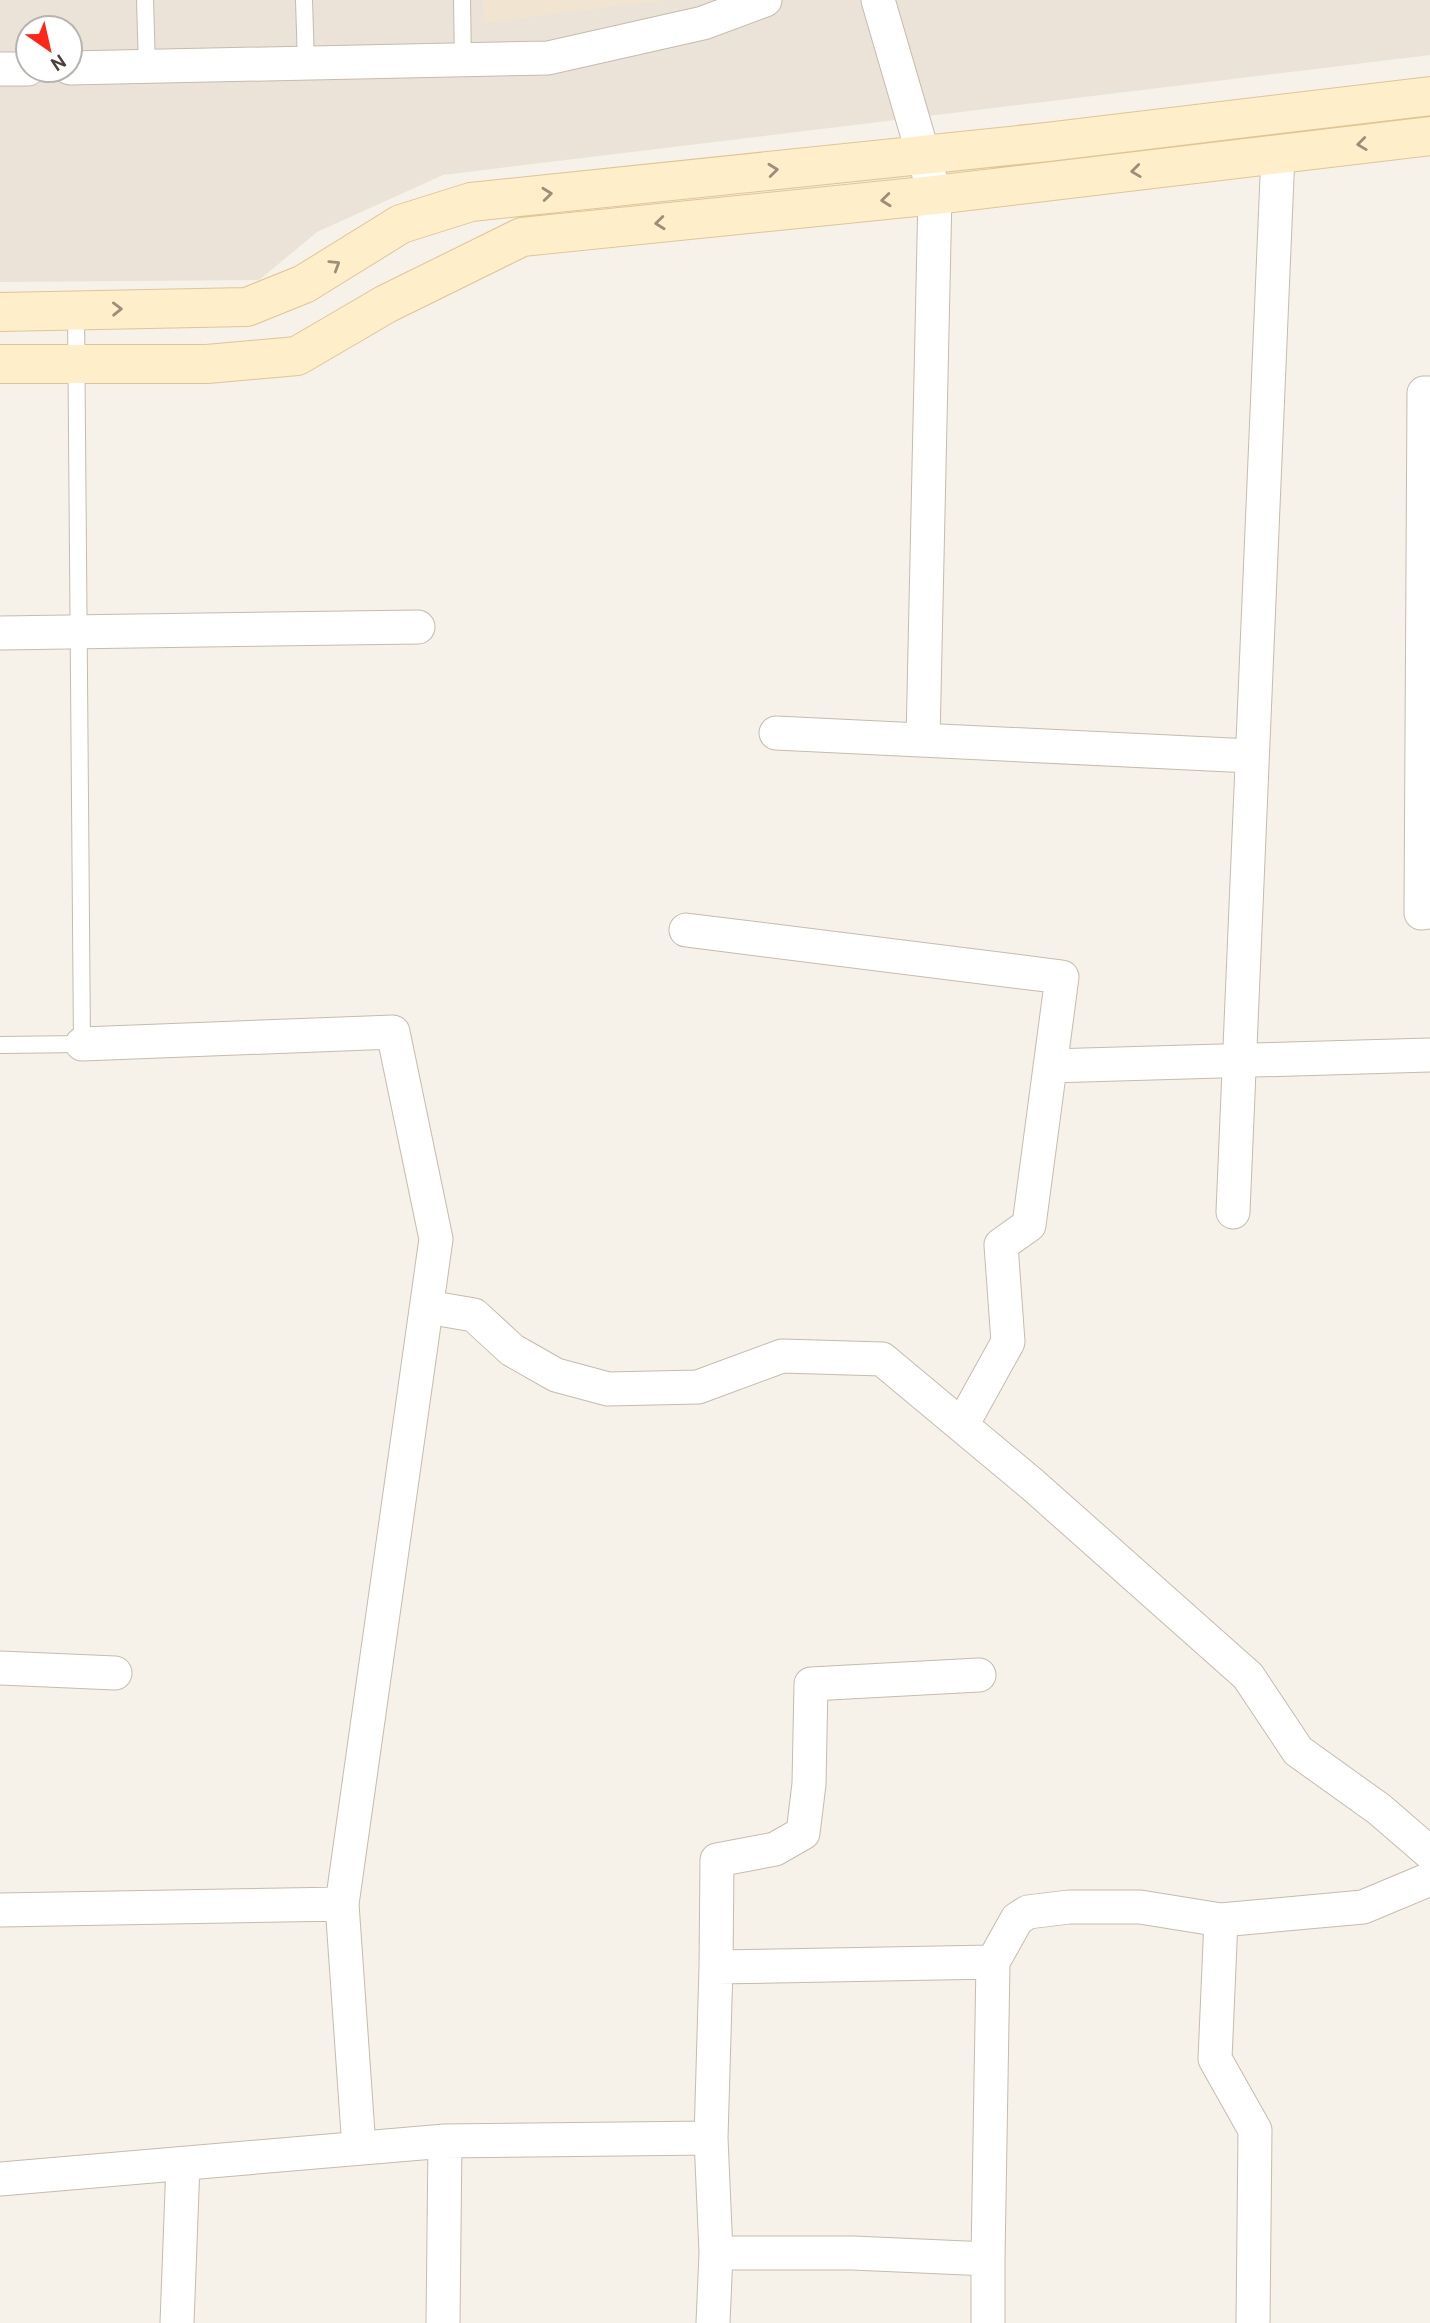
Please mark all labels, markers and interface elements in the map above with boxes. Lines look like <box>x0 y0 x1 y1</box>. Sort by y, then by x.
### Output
north arrow <box>14 14 84 84</box>
text: N <box>46 49 70 76</box>
one-way arrow <box>1356 136 1367 151</box>
one-way arrow <box>768 163 779 178</box>
one-way arrow <box>1130 163 1142 178</box>
one-way arrow <box>541 187 553 202</box>
one-way arrow <box>880 192 892 207</box>
one-way arrow <box>654 215 665 230</box>
one-way arrow <box>327 260 340 273</box>
one-way arrow <box>112 302 123 317</box>

